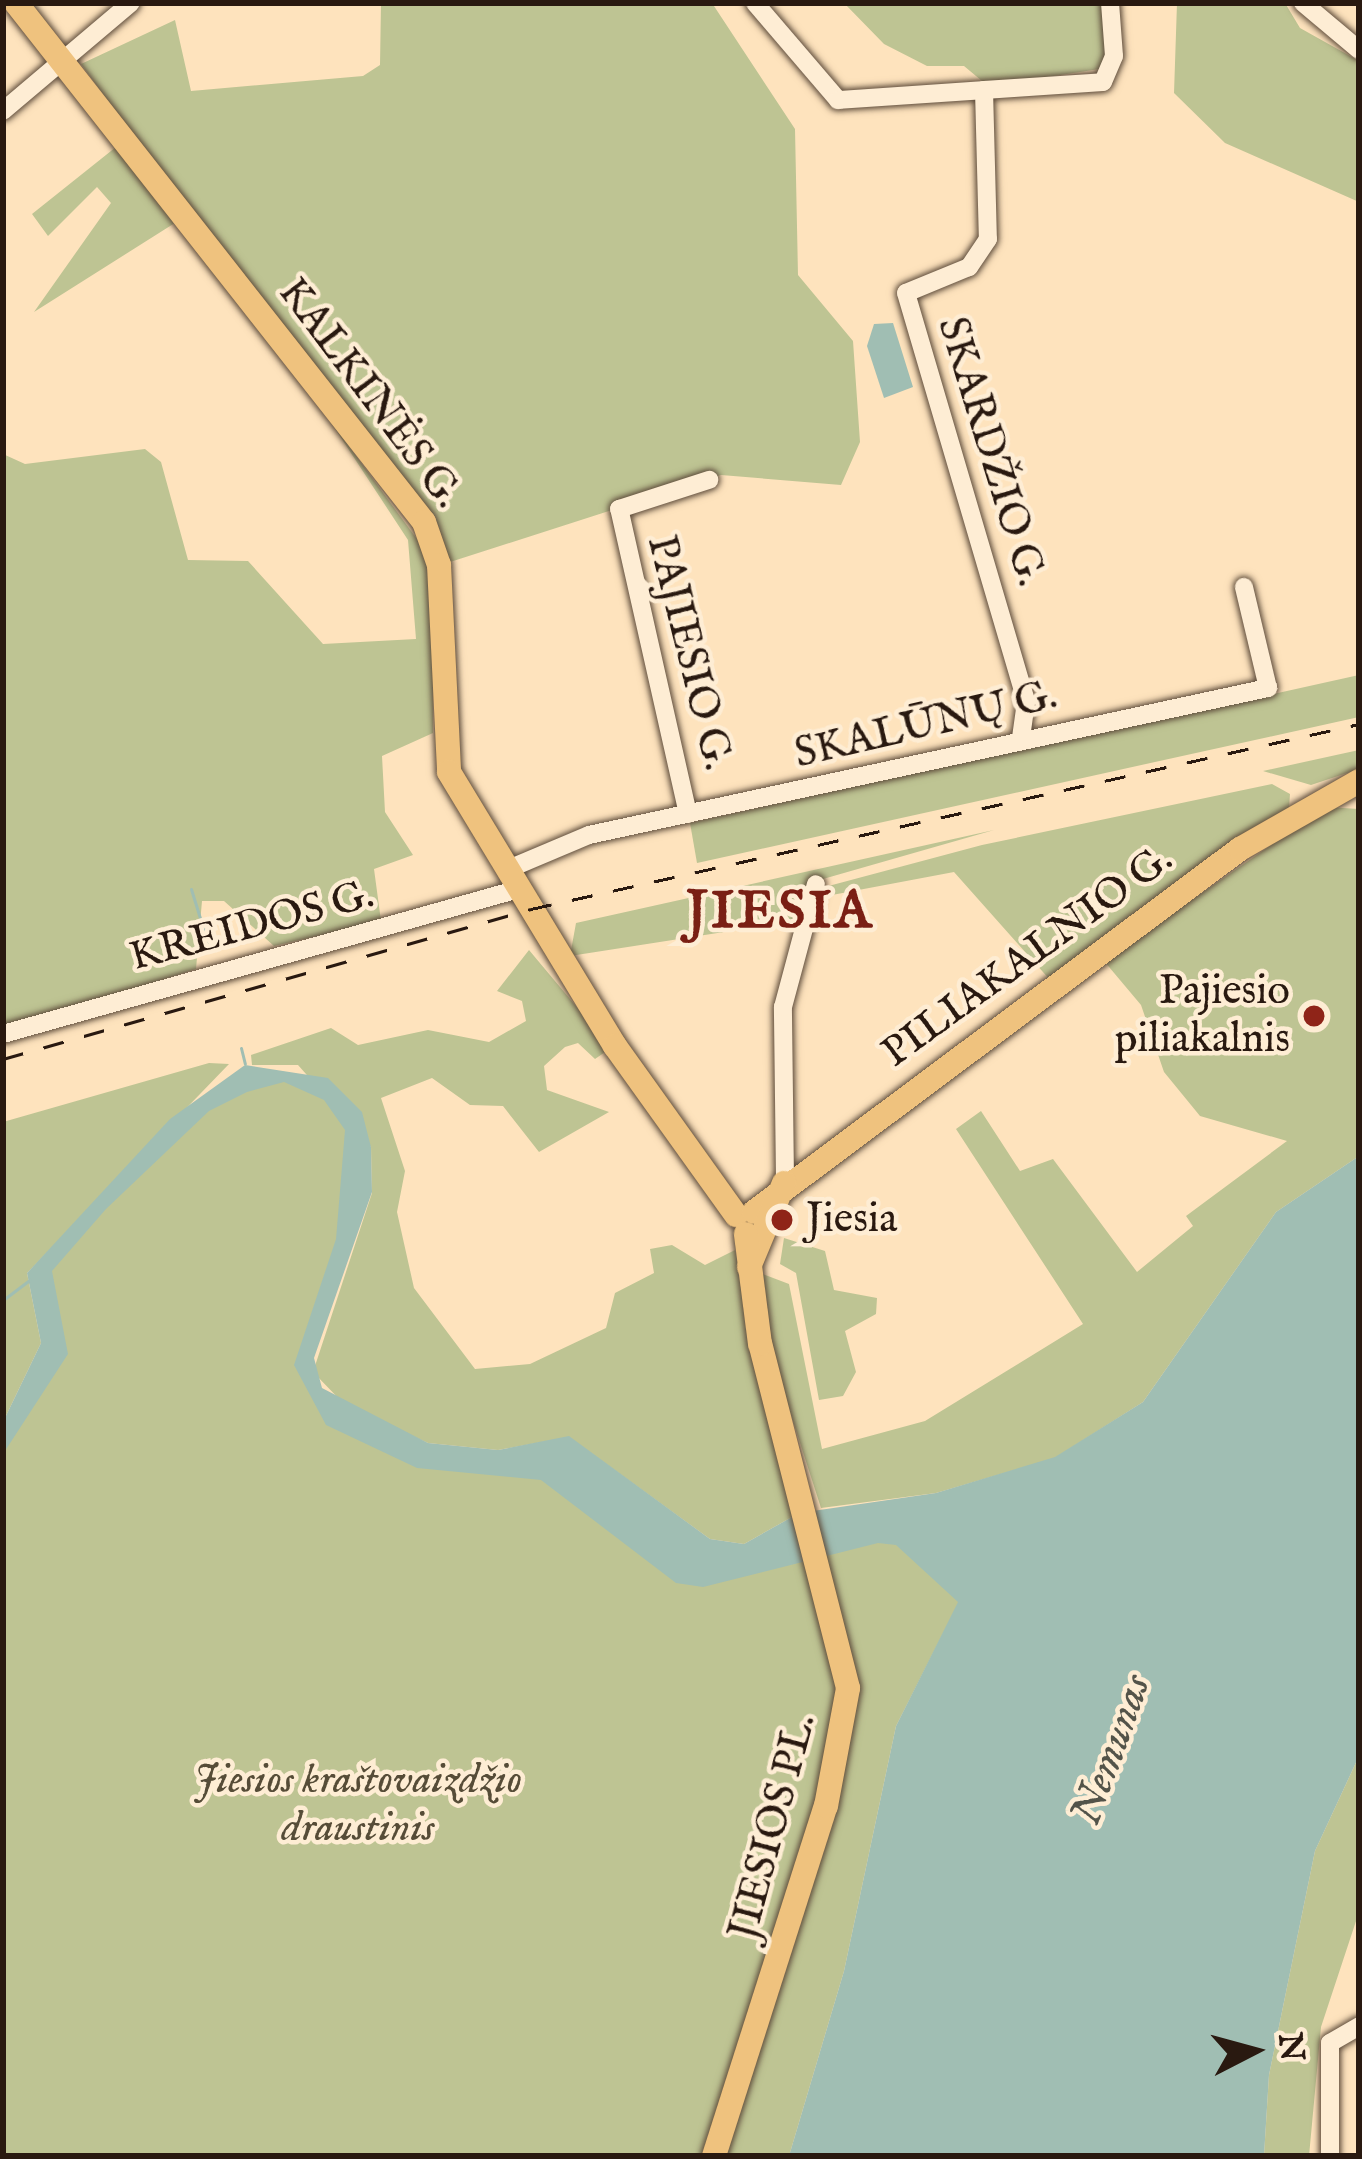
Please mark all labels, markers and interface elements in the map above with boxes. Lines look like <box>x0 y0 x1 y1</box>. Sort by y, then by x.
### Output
street label: KALKINĖS G. <box>266 269 472 519</box>
street label: SKARDŽIO G. <box>925 311 1055 593</box>
street label: PAJIESIO G. <box>635 531 741 775</box>
street label: SKALŪNŲ G. <box>790 671 1062 781</box>
street label: PILIAKALNIO G. <box>873 835 1183 1079</box>
street label: KREIDOS G. <box>125 870 379 984</box>
district label: JIESIA <box>686 881 874 945</box>
place label: Pajiesio piliakalnis <box>1115 967 1290 1066</box>
marker: Pajiesio piliakalnis <box>1301 1003 1327 1029</box>
place label: Jiesia <box>806 1195 897 1245</box>
marker: Jiesia <box>769 1207 795 1233</box>
water label: Nemunas <box>1060 1667 1164 1833</box>
street label: JIESIOS PL. <box>720 1708 828 1946</box>
park label: Jiesios kraštovaizdžio draustinis <box>194 1756 522 1854</box>
north arrow <box>1194 1991 1314 2111</box>
text: N <box>1267 2031 1312 2064</box>

